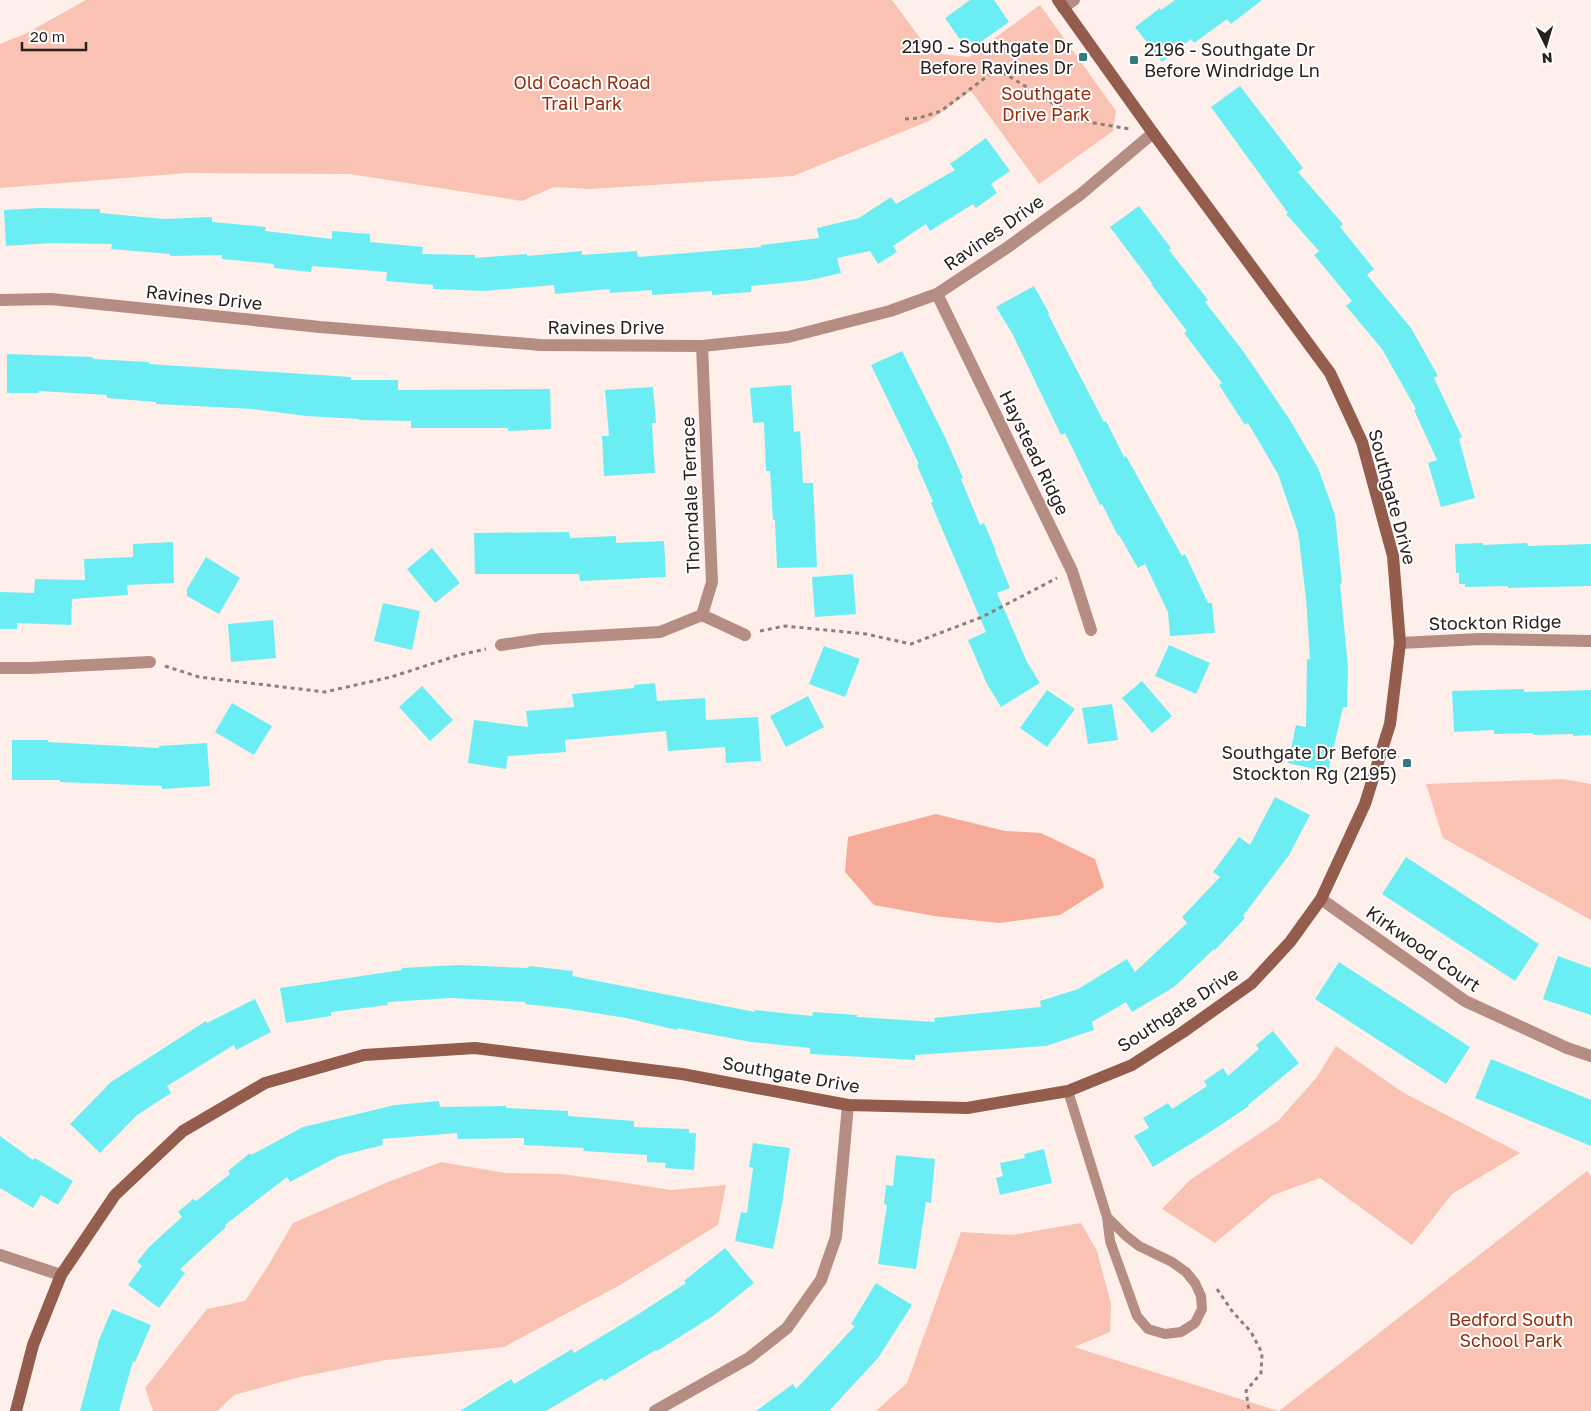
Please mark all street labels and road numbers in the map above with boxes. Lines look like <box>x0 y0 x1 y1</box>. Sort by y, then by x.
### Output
street label: Ravines Drive <box>939 190 1048 275</box>
street label: Ravines Drive <box>145 280 263 314</box>
street label: Ravines Drive <box>548 316 664 338</box>
street label: Haystead Ridge <box>995 387 1075 519</box>
street label: Thorndale Terrace <box>676 416 704 574</box>
street label: Southgate Drive <box>1364 427 1422 567</box>
street label: Stockton Ridge <box>1428 610 1562 634</box>
street label: Kirkwood Court <box>1362 901 1485 996</box>
street label: Southgate Drive <box>1113 962 1242 1056</box>
street label: Southgate Drive <box>721 1051 862 1097</box>

